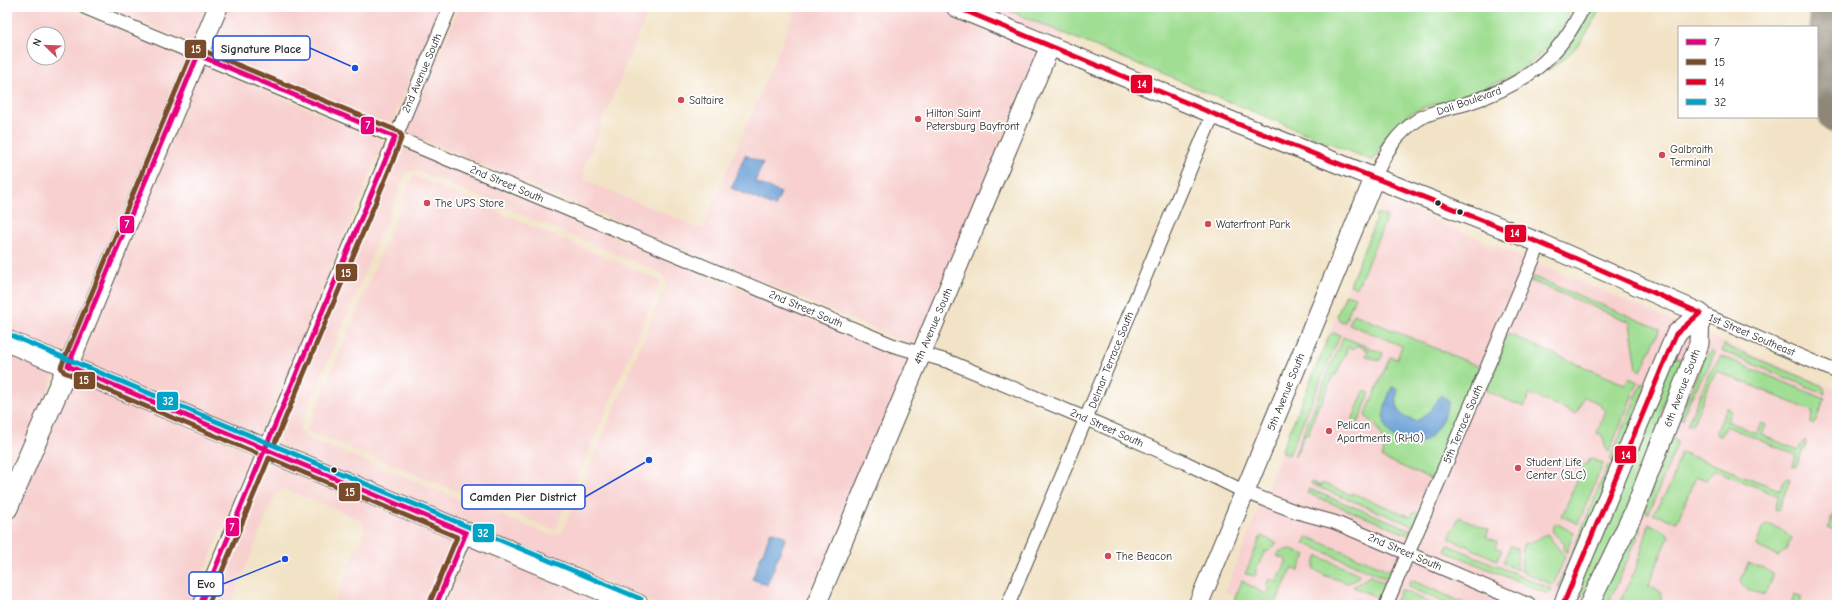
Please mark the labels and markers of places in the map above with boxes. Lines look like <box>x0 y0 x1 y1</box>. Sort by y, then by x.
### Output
callout: Signature Place <box>213 36 310 60</box>
place label: Saltaire <box>689 94 724 107</box>
marker: Saltaire <box>676 95 686 105</box>
place label: Hilton Saint Petersburg Bayfront <box>926 107 1020 133</box>
marker: Hilton Saint Petersburg Bayfront <box>913 114 923 124</box>
place label: Galbraith Terminal <box>1670 143 1713 169</box>
marker: Galbraith Terminal <box>1657 150 1667 160</box>
place label: The UPS Store <box>435 197 504 210</box>
marker: The UPS Store <box>422 198 432 208</box>
unlabelled marker <box>1433 198 1443 208</box>
unlabelled marker <box>1455 207 1465 217</box>
place label: Waterfront Park <box>1216 218 1291 231</box>
marker: Waterfront Park <box>1203 219 1213 229</box>
place label: Pelican Apartments (RHO) <box>1337 419 1424 445</box>
marker: Pelican Apartments (RHO) <box>1324 426 1334 436</box>
place label: Student Life Center (SLC) <box>1526 456 1587 482</box>
marker: Student Life Center (SLC) <box>1513 463 1523 473</box>
unlabelled marker <box>329 465 339 475</box>
callout: Camden Pier District <box>462 485 585 509</box>
place label: The Beacon <box>1116 550 1172 563</box>
marker: The Beacon <box>1103 551 1113 561</box>
callout: Evo <box>189 572 223 596</box>

